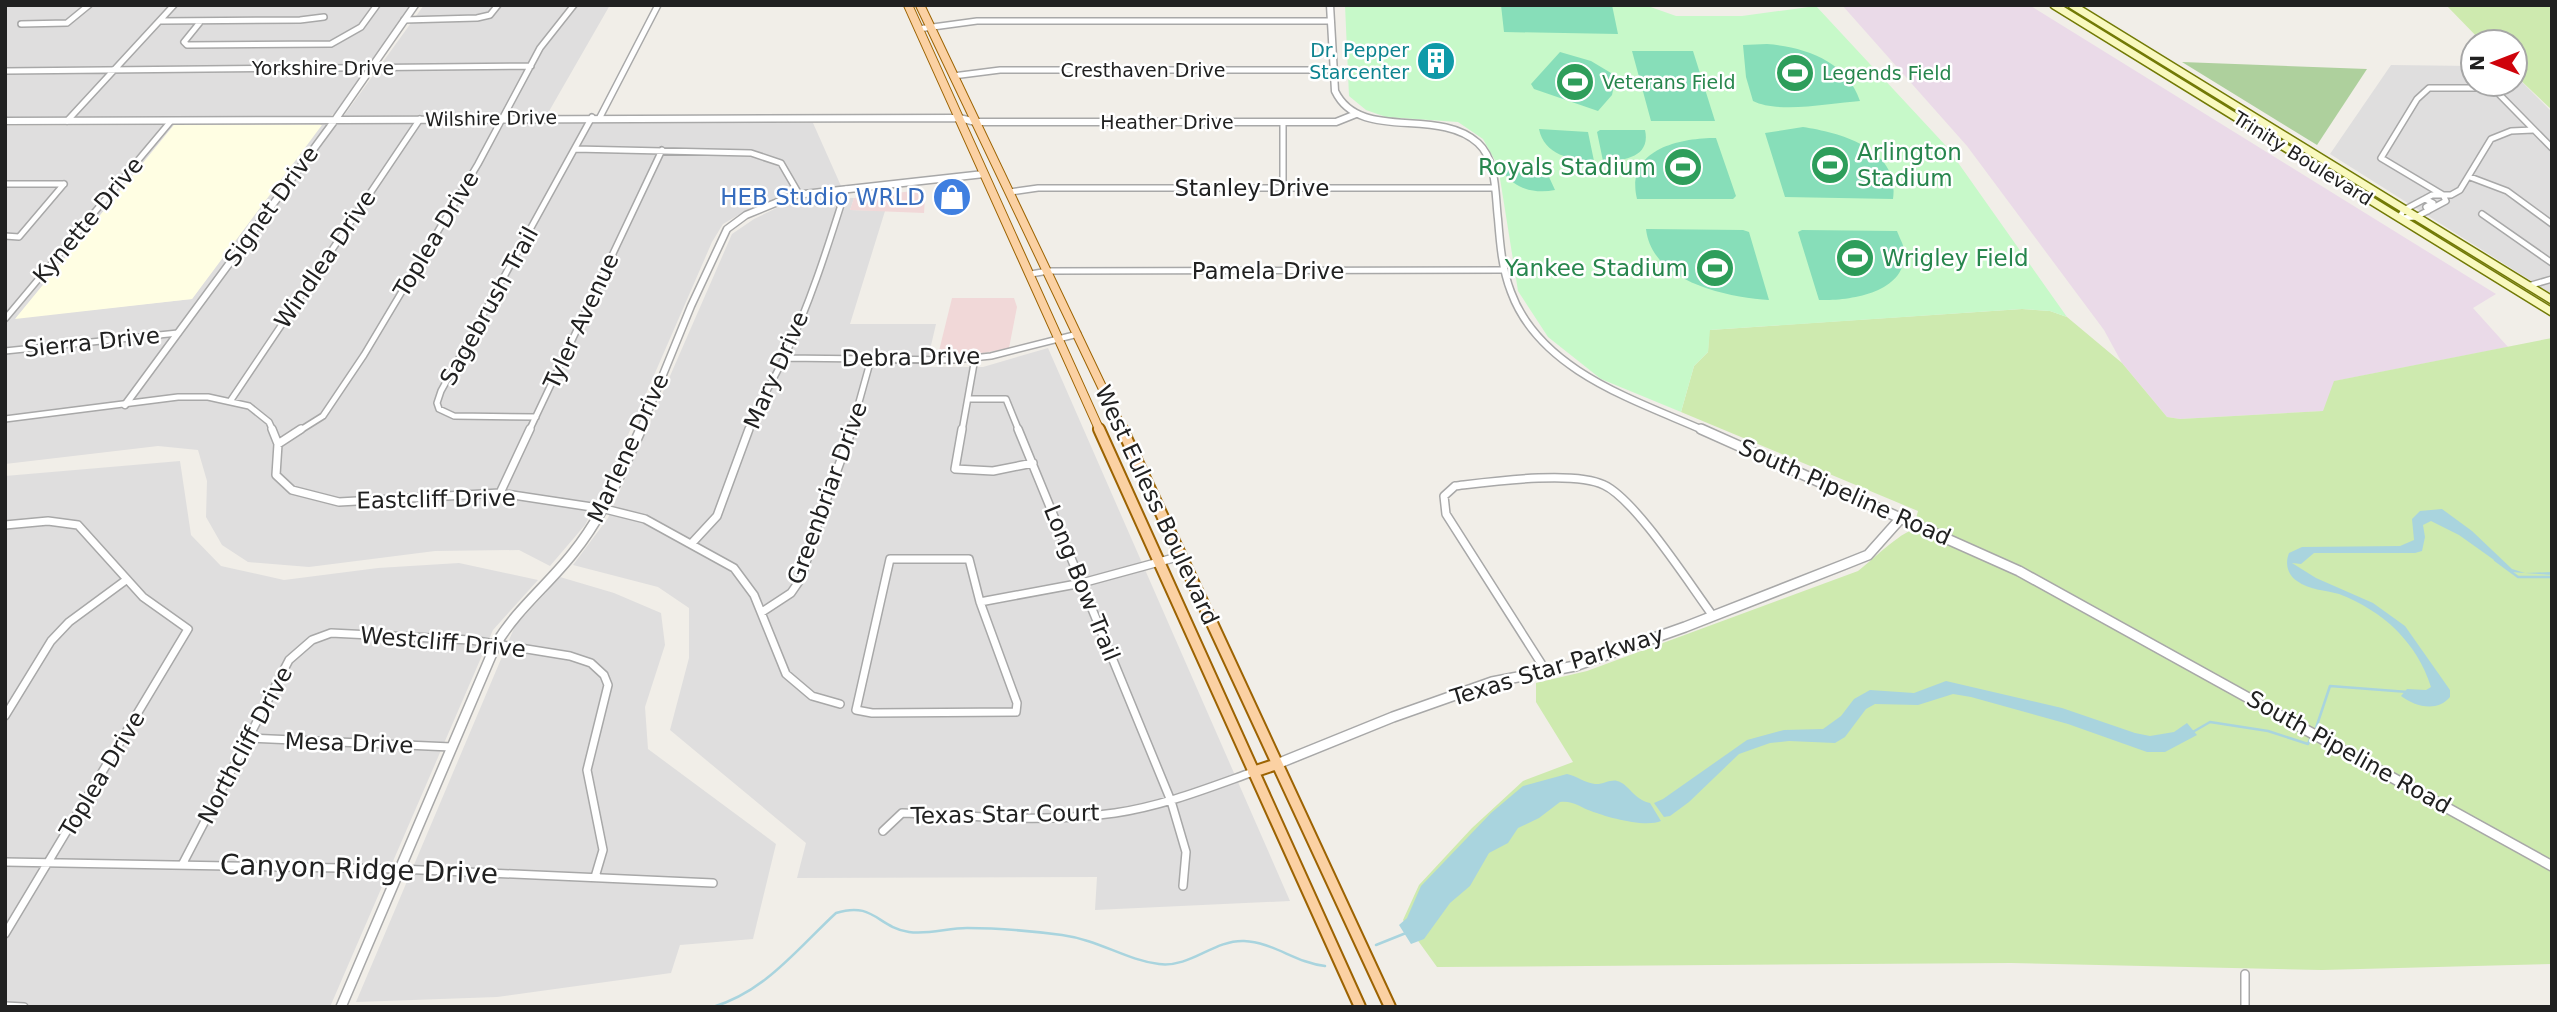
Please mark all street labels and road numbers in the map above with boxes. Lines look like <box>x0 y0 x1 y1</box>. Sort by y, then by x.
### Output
street label: Yorkshire Drive <box>251 57 394 79</box>
street label: Cresthaven Drive <box>1060 59 1226 81</box>
street label: Wilshire Drive <box>425 106 557 130</box>
street label: Trinity Boulevard <box>2228 106 2377 210</box>
street label: Heather Drive <box>1100 111 1234 133</box>
street label: Signet Drive <box>219 141 323 271</box>
street label: Kynette Drive <box>28 152 148 288</box>
street label: Toplea Drive <box>388 166 484 302</box>
street label: Stanley Drive <box>1174 175 1330 201</box>
street label: Windlea Drive <box>269 185 381 333</box>
street label: Sagebrush Trail <box>435 222 543 390</box>
street label: Tyler Avenue <box>538 249 624 394</box>
street label: Pamela Drive <box>1192 258 1344 284</box>
street label: Mary Drive <box>739 307 813 433</box>
street label: Sierra Drive <box>23 322 161 362</box>
street label: Debra Drive <box>841 343 981 371</box>
street label: Marlene Drive <box>582 369 674 527</box>
street label: West Euless Boulevard <box>1090 381 1224 629</box>
street label: Greenbriar Drive <box>782 398 872 588</box>
street label: South Pipeline Road <box>1735 434 1955 550</box>
street label: Eastcliff Drive <box>356 485 516 513</box>
street label: Long Bow Trail <box>1039 501 1125 665</box>
street label: Texas Star Parkway <box>1446 621 1667 711</box>
street label: Westcliff Drive <box>359 622 527 662</box>
street label: Northcliff Drive <box>193 662 297 828</box>
street label: South Pipeline Road <box>2242 685 2456 819</box>
street label: Toplea Drive <box>54 706 150 842</box>
street label: Mesa Drive <box>284 728 414 758</box>
street label: Texas Star Court <box>910 799 1099 829</box>
street label: Canyon Ridge Drive <box>219 848 499 890</box>

